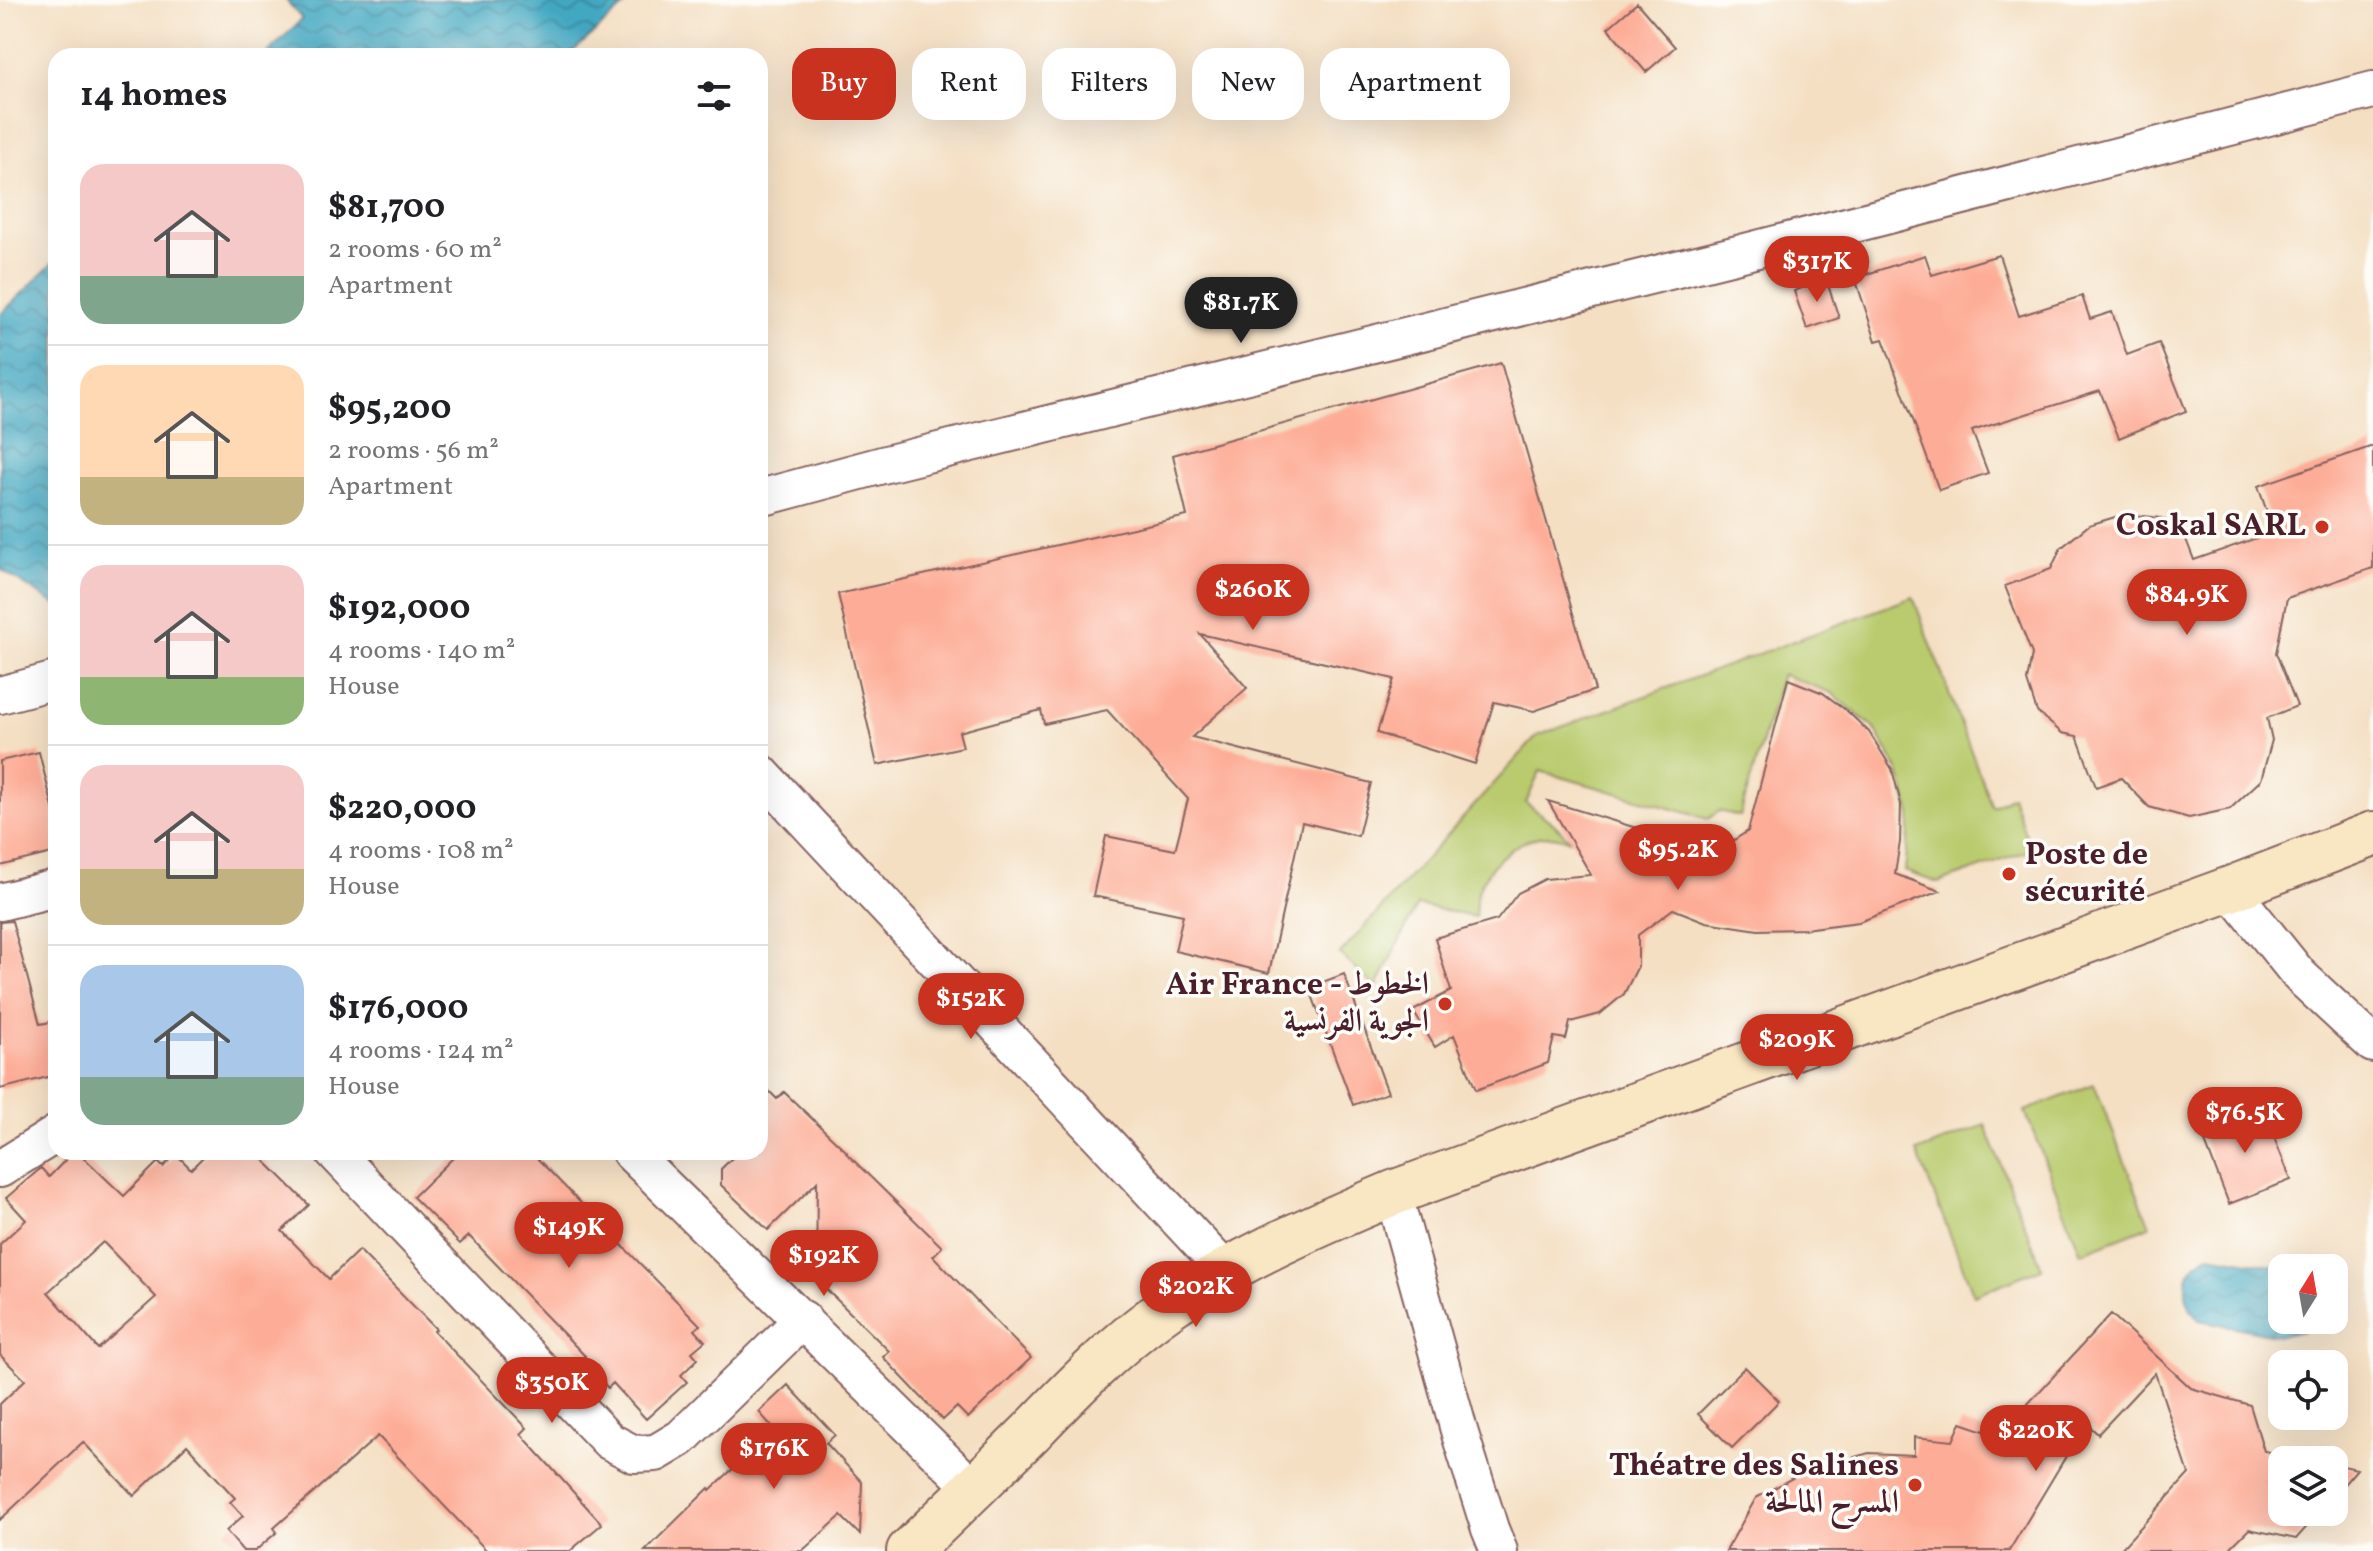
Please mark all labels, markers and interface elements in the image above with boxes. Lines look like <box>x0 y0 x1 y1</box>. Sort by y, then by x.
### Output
chip: Buy <box>792 48 896 120</box>
chip: Rent <box>912 48 1026 120</box>
chip: Filters <box>1042 48 1176 120</box>
chip: New <box>1192 48 1304 120</box>
chip: Apartment <box>1320 48 1510 120</box>
text: 14 homes <box>80 73 227 120</box>
icon: filters <box>692 74 736 118</box>
text: $81,700 <box>328 185 445 232</box>
icon: home <box>144 196 240 292</box>
text: 2 rooms · 60 m² <box>328 232 502 268</box>
pin: $317K <box>1761 236 1873 304</box>
text: $317K <box>1782 244 1852 280</box>
text: Apartment <box>328 268 453 304</box>
pin: $81.7K <box>1176 277 1306 345</box>
text: $81.7K <box>1203 285 1279 321</box>
text: $95,200 <box>328 386 452 433</box>
icon: home <box>144 397 240 493</box>
text: 2 rooms · 56 m² <box>328 433 499 469</box>
text: Apartment <box>328 469 453 505</box>
place label: Coskal SARL <box>2116 505 2306 549</box>
marker: Coskal SARL <box>2313 518 2331 536</box>
pin: $260K <box>1197 564 1309 632</box>
pin: $84.9K <box>2122 569 2252 637</box>
text: $260K <box>1214 572 1292 608</box>
text: $84.9K <box>2145 577 2229 613</box>
text: $192,000 <box>328 586 470 633</box>
icon: home <box>144 597 240 693</box>
text: 4 rooms · 140 m² <box>328 633 515 669</box>
text: House <box>328 669 400 705</box>
text: $220,000 <box>328 786 476 833</box>
icon: home <box>144 797 240 893</box>
pin: $95.2K <box>1613 824 1743 892</box>
text: $95.2K <box>1638 832 1718 868</box>
text: 4 rooms · 108 m² <box>328 833 514 869</box>
place label: Poste de sécurité <box>2025 834 2148 915</box>
marker: Poste de sécurité <box>2000 865 2018 883</box>
text: House <box>328 869 400 905</box>
place label: Air France - الخطوط الجوية الفرنسية <box>1165 964 1429 1045</box>
pin: $152K <box>915 973 1027 1041</box>
text: $152K <box>936 981 1006 1017</box>
text: $176,000 <box>328 986 469 1033</box>
marker: Air France - الخطوط الجوية الفرنسية <box>1436 995 1454 1013</box>
icon: home <box>144 997 240 1093</box>
pin: $209K <box>1741 1014 1853 1082</box>
text: $209K <box>1758 1022 1836 1058</box>
text: 4 rooms · 124 m² <box>328 1033 514 1069</box>
text: House <box>328 1069 400 1105</box>
pin: $76.5K <box>2180 1087 2310 1155</box>
text: $76.5K <box>2205 1095 2285 1131</box>
pin: $149K <box>513 1202 625 1270</box>
text: $149K <box>532 1210 606 1246</box>
pin: $192K <box>768 1230 880 1298</box>
text: $192K <box>788 1238 860 1274</box>
north arrow <box>2268 1254 2348 1334</box>
map controls <box>2268 1254 2348 1526</box>
pin: $202K <box>1140 1261 1252 1329</box>
text: $202K <box>1158 1269 1234 1305</box>
button: locate <box>2268 1350 2348 1430</box>
pin: $350K <box>496 1357 608 1425</box>
text: $350K <box>515 1365 589 1401</box>
pin: $220K <box>1980 1405 2092 1473</box>
text: $220K <box>1998 1413 2074 1449</box>
pin: $176K <box>718 1423 830 1491</box>
text: $176K <box>739 1431 809 1467</box>
place label: Théatre des Salines المسرح المالحة <box>1609 1445 1899 1530</box>
button: layers <box>2268 1446 2348 1526</box>
marker: Théatre des Salines المسرح المالحة <box>1906 1476 1924 1494</box>

